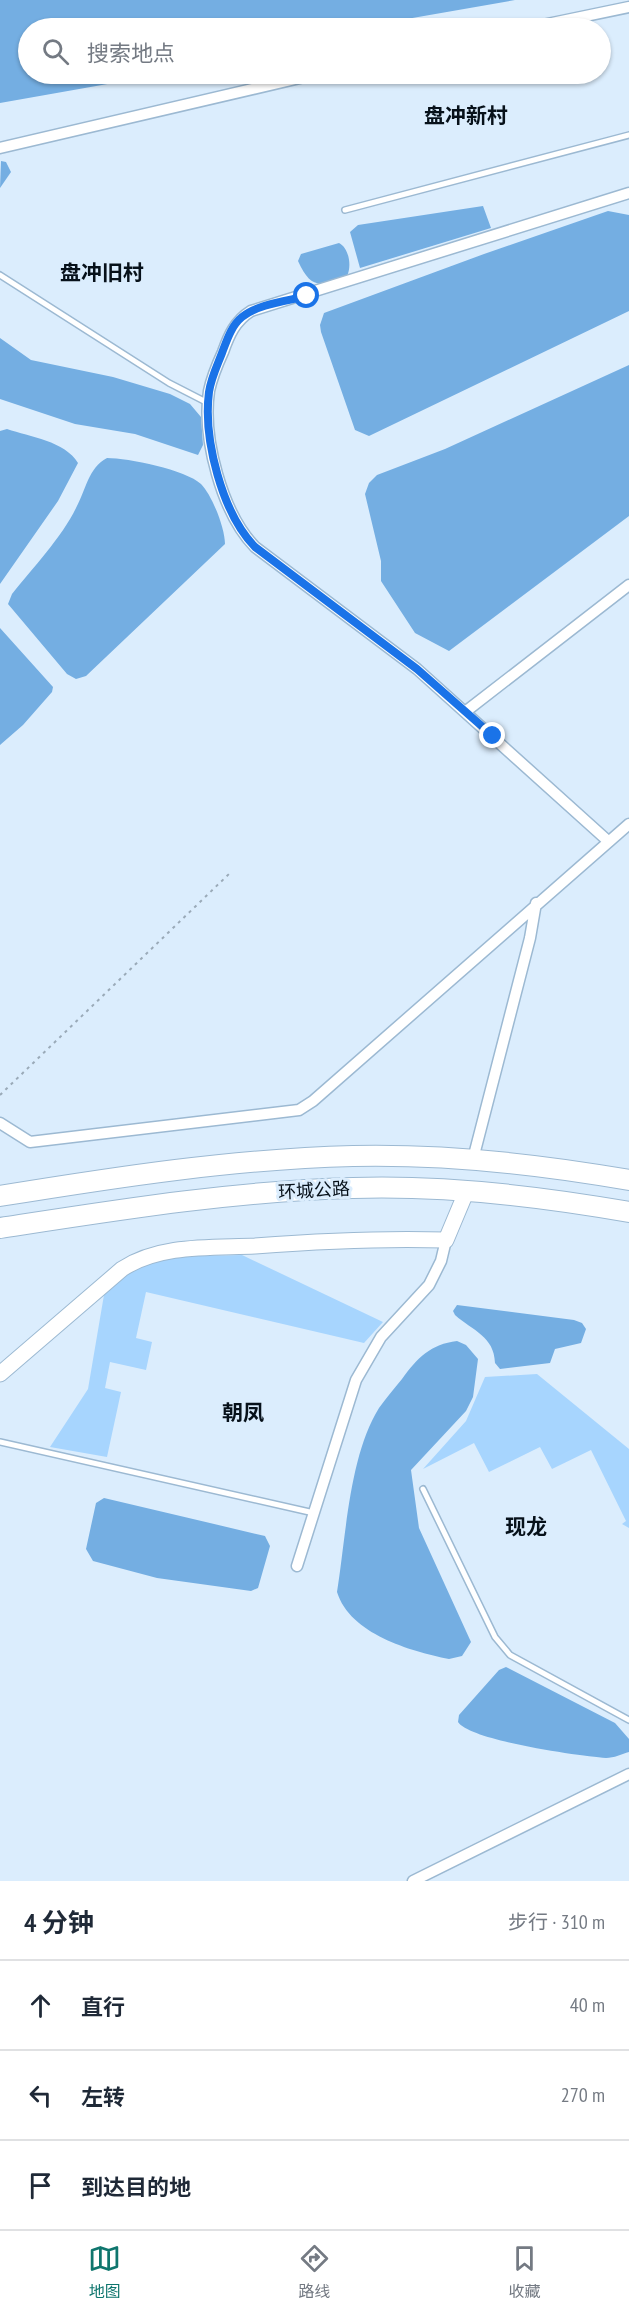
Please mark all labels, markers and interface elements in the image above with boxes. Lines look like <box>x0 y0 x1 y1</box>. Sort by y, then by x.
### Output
search box <box>18 18 611 84</box>
icon: search <box>39 35 72 68</box>
text: 搜索地点 <box>87 39 175 67</box>
district label: 盘冲新村 <box>424 102 508 129</box>
district label: 盘冲旧村 <box>60 259 144 286</box>
route start <box>293 282 319 308</box>
route end <box>479 722 505 748</box>
street label: 环城公路 <box>277 1177 351 1203</box>
district label: 朝凤 <box>222 1399 264 1426</box>
district label: 现龙 <box>505 1513 547 1540</box>
text: 4 分钟 <box>24 1906 94 1939</box>
text: 步行 · 310 m <box>508 1909 605 1935</box>
icon: ahead <box>24 1989 57 2022</box>
text: 40 m <box>570 1992 605 2018</box>
text: 直行 <box>81 1993 125 2021</box>
icon: left <box>24 2079 57 2112</box>
text: 270 m <box>561 2082 605 2108</box>
text: 左转 <box>81 2083 125 2111</box>
icon: arrive <box>24 2169 57 2202</box>
text: 到达目的地 <box>81 2173 191 2201</box>
tab: 地图 <box>88 2242 121 2302</box>
tab: 路线 <box>298 2242 331 2302</box>
tab: 收藏 <box>508 2242 541 2302</box>

